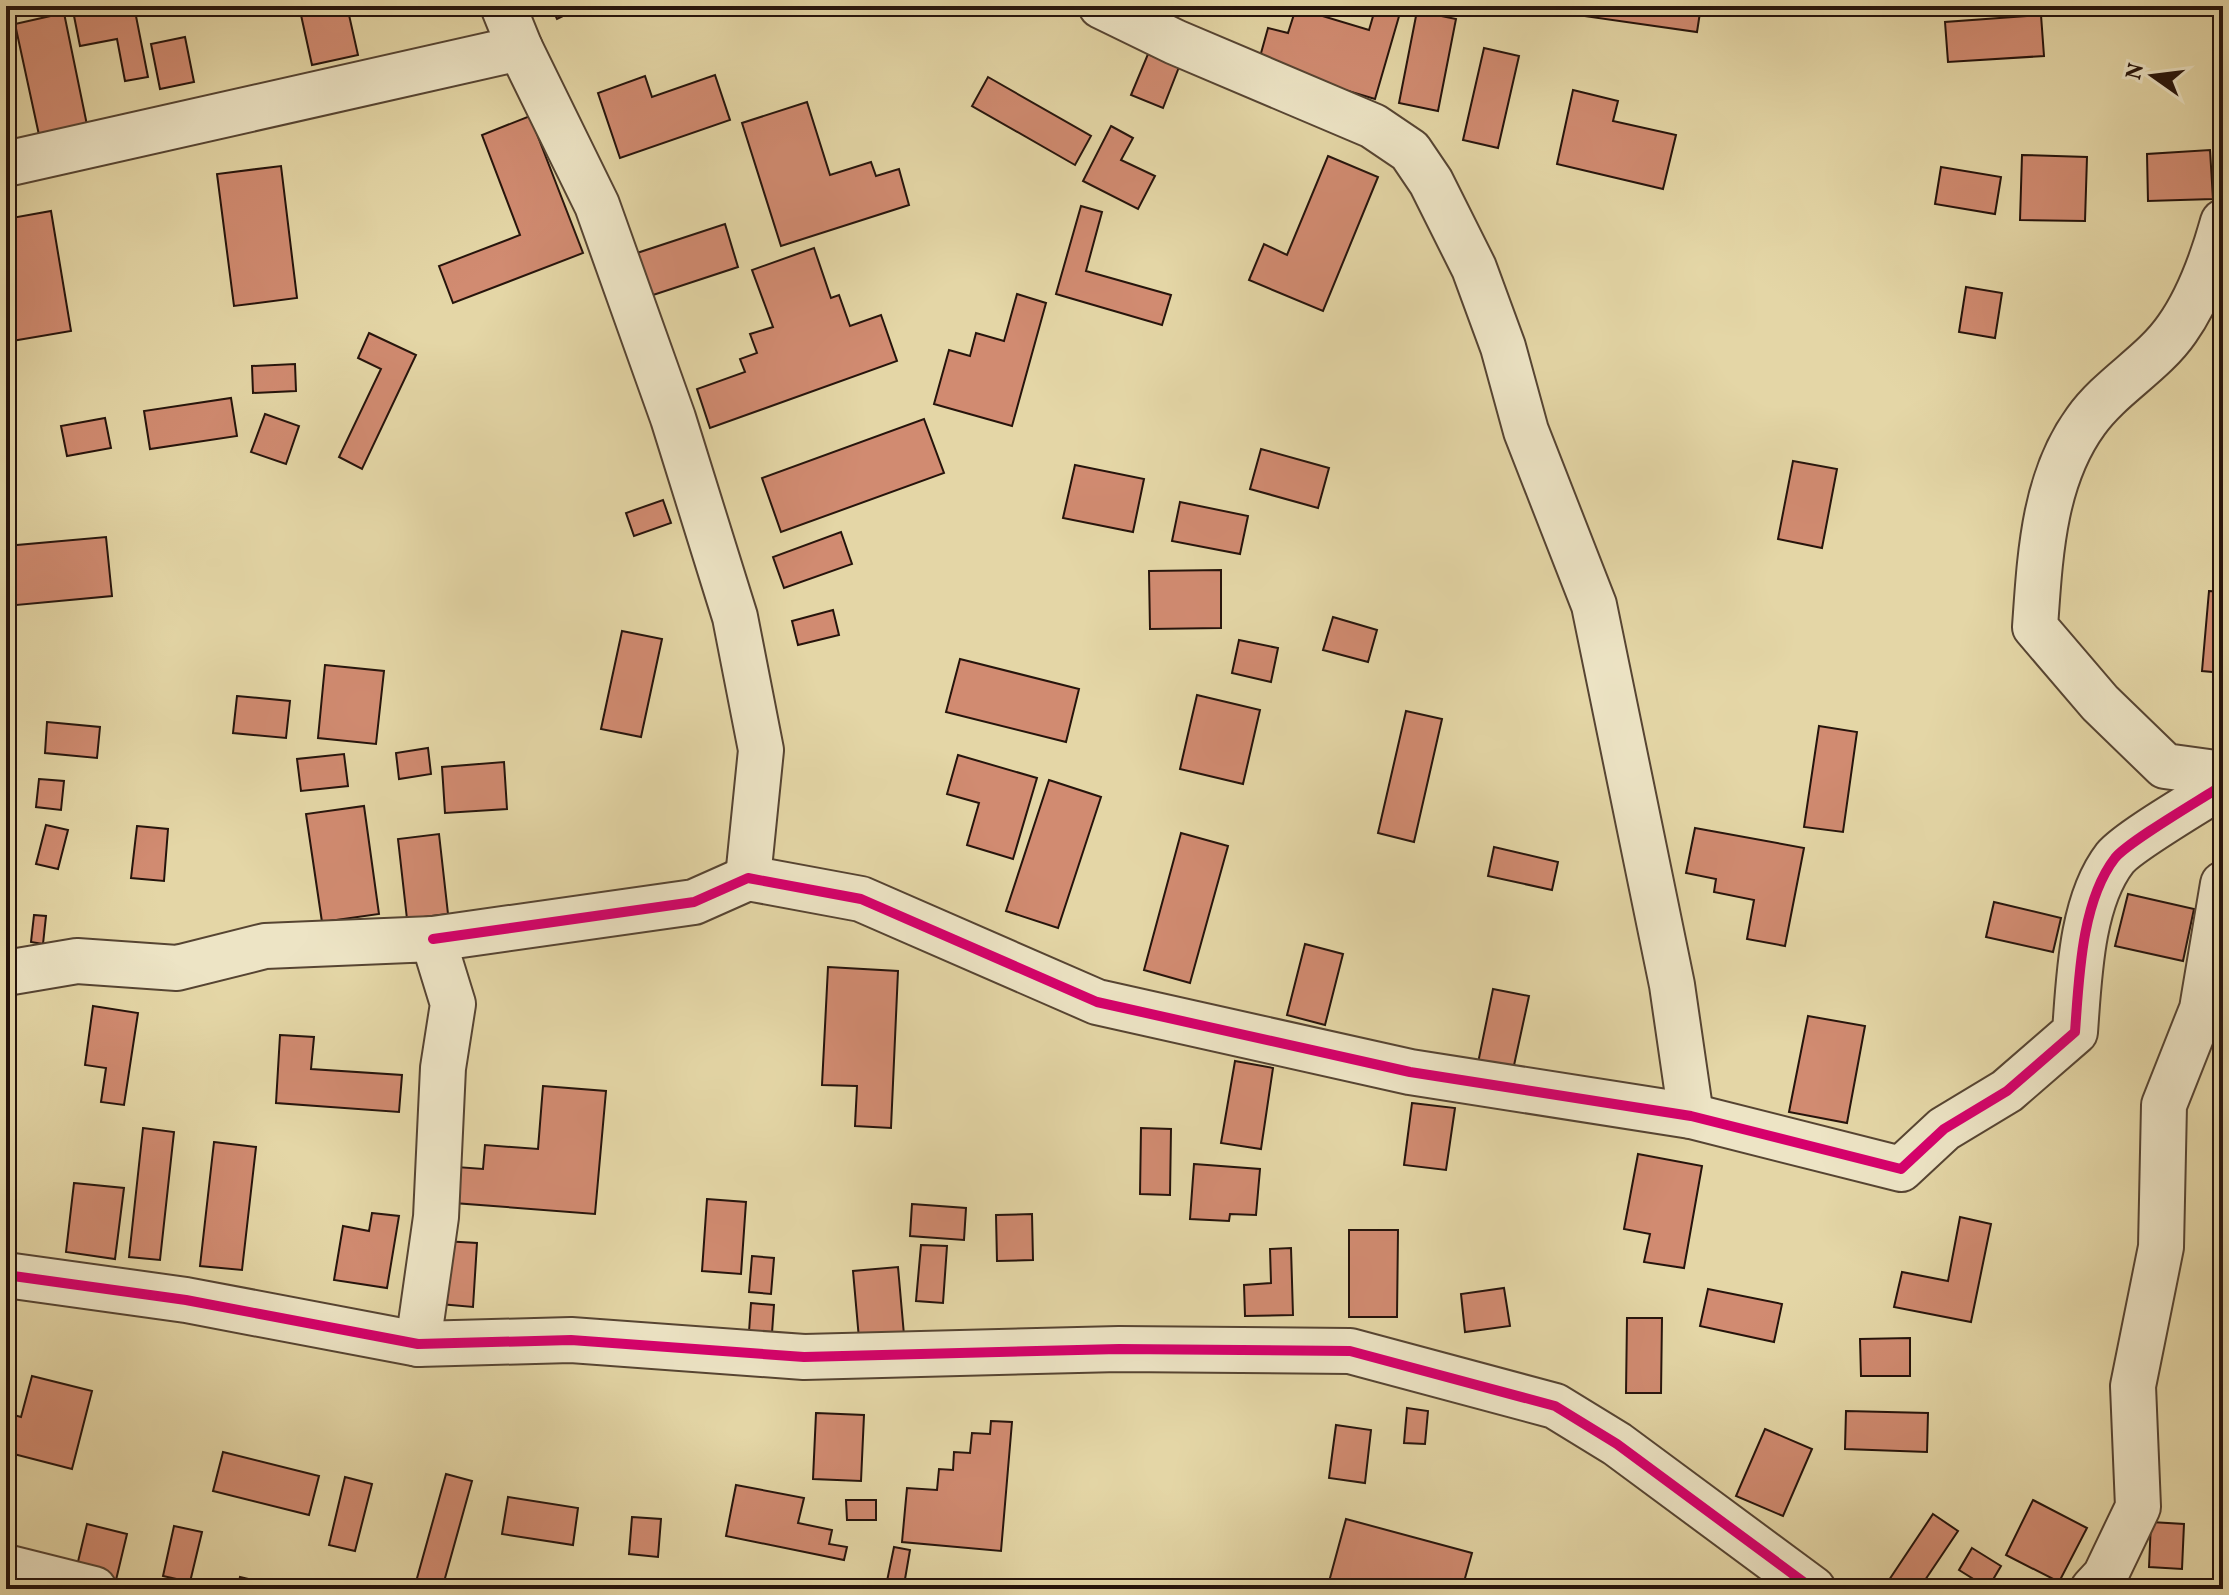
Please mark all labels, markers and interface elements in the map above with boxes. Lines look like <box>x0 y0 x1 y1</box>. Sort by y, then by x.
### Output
north arrow <box>2113 36 2193 116</box>
text: N <box>2119 60 2153 83</box>

